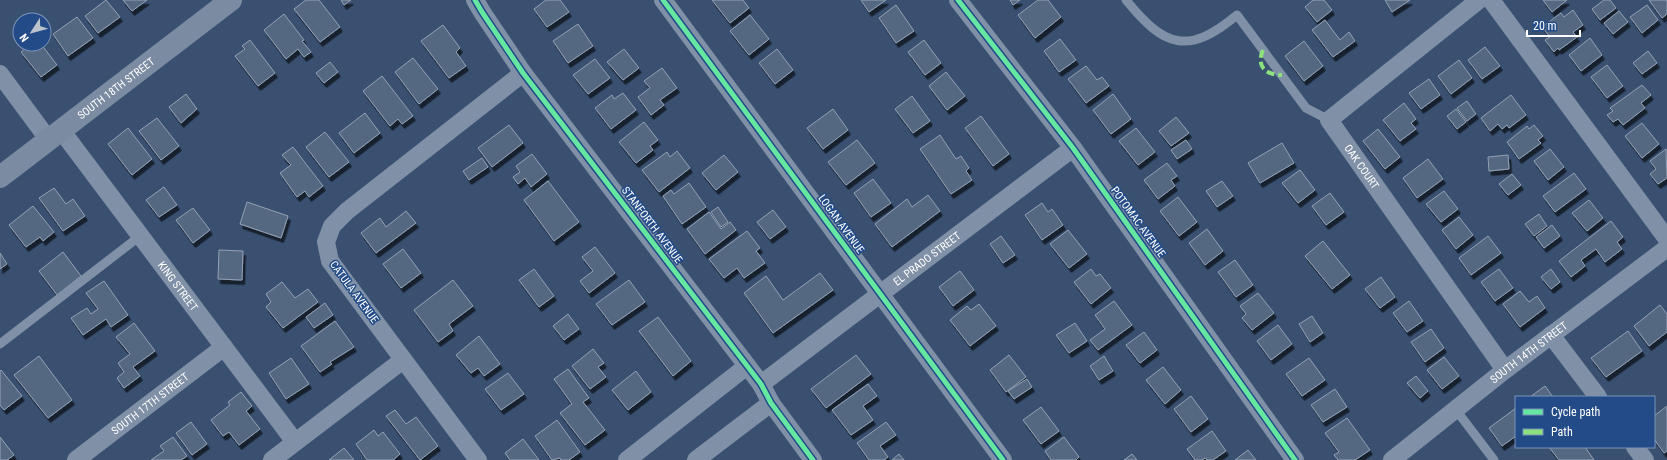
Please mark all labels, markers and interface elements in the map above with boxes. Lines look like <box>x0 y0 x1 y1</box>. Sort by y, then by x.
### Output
north arrow <box>12 12 52 52</box>
scale bar <box>1527 12 1580 38</box>
text: 20 m <box>1533 19 1557 33</box>
text: N <box>17 31 32 44</box>
street label: SOUTH 18TH STREET <box>75 54 157 122</box>
street label: OAK COURT <box>1342 142 1382 192</box>
street label: STANFORTH AVENUE <box>619 184 685 266</box>
street label: POTOMAC AVENUE <box>1108 184 1168 260</box>
street label: LOGAN AVENUE <box>815 192 867 256</box>
street label: EL PRADO STREET <box>891 229 963 288</box>
street label: CATULA AVENUE <box>327 258 381 326</box>
street label: KING STREET <box>155 259 201 314</box>
street label: SOUTH 14TH STREET <box>1487 319 1570 386</box>
street label: SOUTH 17TH STREET <box>109 370 191 437</box>
legend <box>1515 396 1655 448</box>
text: Cycle path <box>1551 405 1601 419</box>
text: Path <box>1551 425 1573 439</box>

